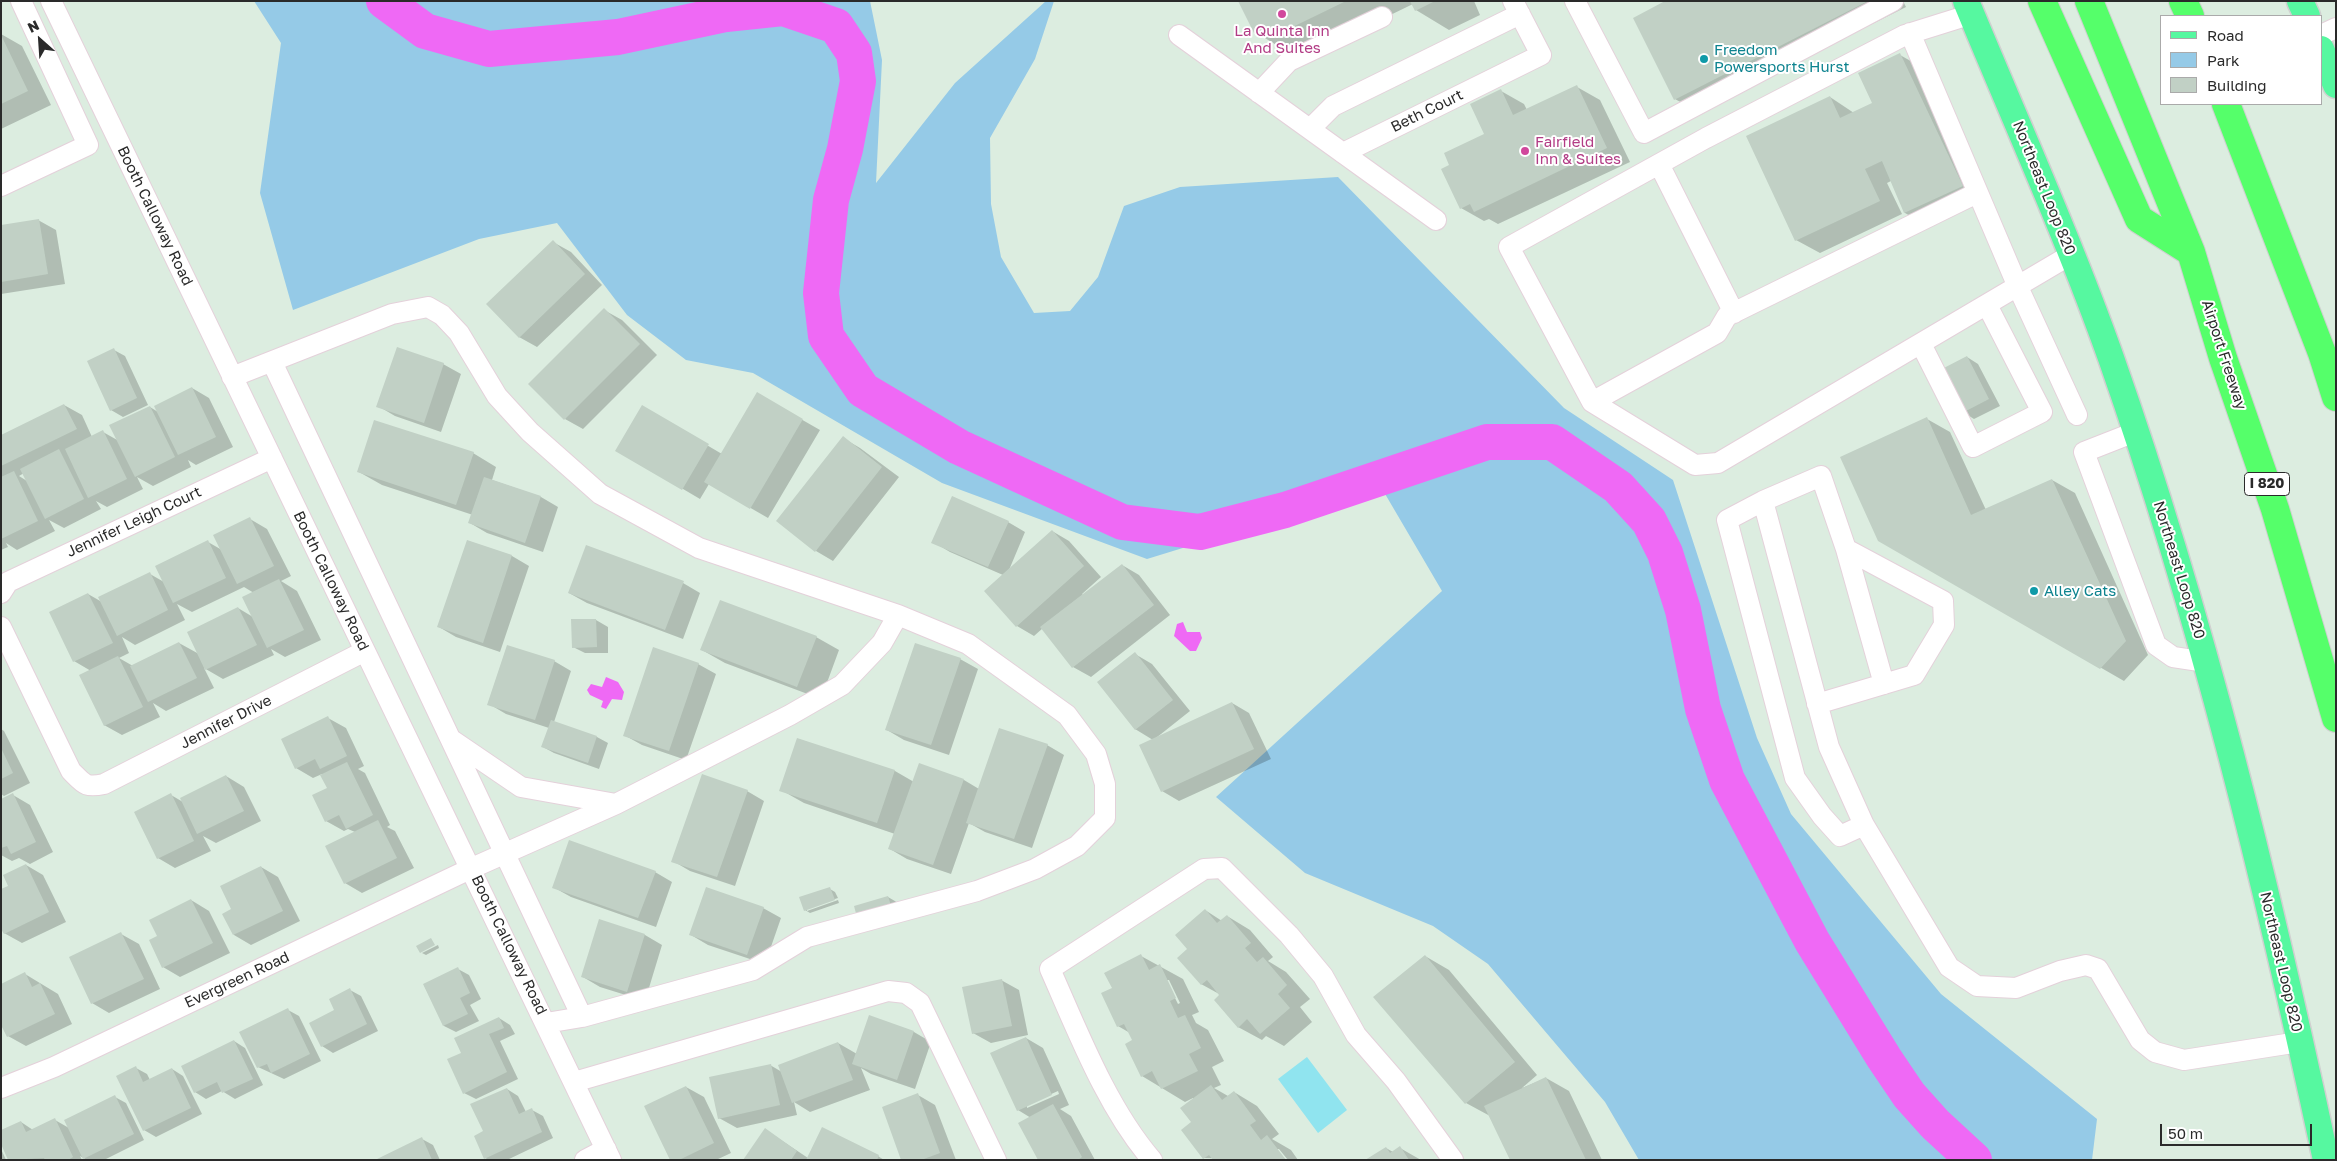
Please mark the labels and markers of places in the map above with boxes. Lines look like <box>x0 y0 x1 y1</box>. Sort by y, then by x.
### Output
marker: La Quinta Inn And Suites <box>1276 8 1288 20</box>
place label: La Quinta Inn And Suites <box>1234 22 1330 57</box>
place label: Freedom Powersports Hurst <box>1714 41 1849 76</box>
marker: Freedom Powersports Hurst <box>1698 53 1710 65</box>
place label: Fairfield Inn & Suites <box>1535 133 1621 168</box>
marker: Fairfield Inn & Suites <box>1519 145 1531 157</box>
place label: Alley Cats <box>2044 582 2116 600</box>
marker: Alley Cats <box>2028 585 2040 597</box>

